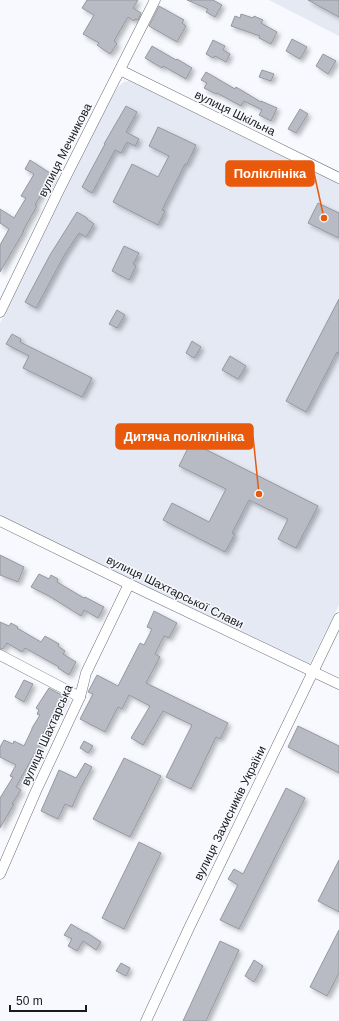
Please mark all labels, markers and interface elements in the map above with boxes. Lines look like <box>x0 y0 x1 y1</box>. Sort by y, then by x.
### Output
street label: вулиця Шкільна <box>193 87 278 139</box>
street label: вулиця Мечникова <box>35 101 95 199</box>
callout: Поліклініка <box>226 161 314 186</box>
text: Поліклініка <box>234 166 307 181</box>
callout: Дитяча поліклініка <box>116 424 253 449</box>
text: Дитяча поліклініка <box>124 429 245 444</box>
street label: вулиця Шахтарської Слави <box>104 553 246 631</box>
street label: вулиця Шахтарська <box>18 682 76 788</box>
street label: вулиця Захисників України <box>191 743 269 883</box>
scale bar <box>10 987 86 1013</box>
text: 50 m <box>16 994 43 1008</box>

